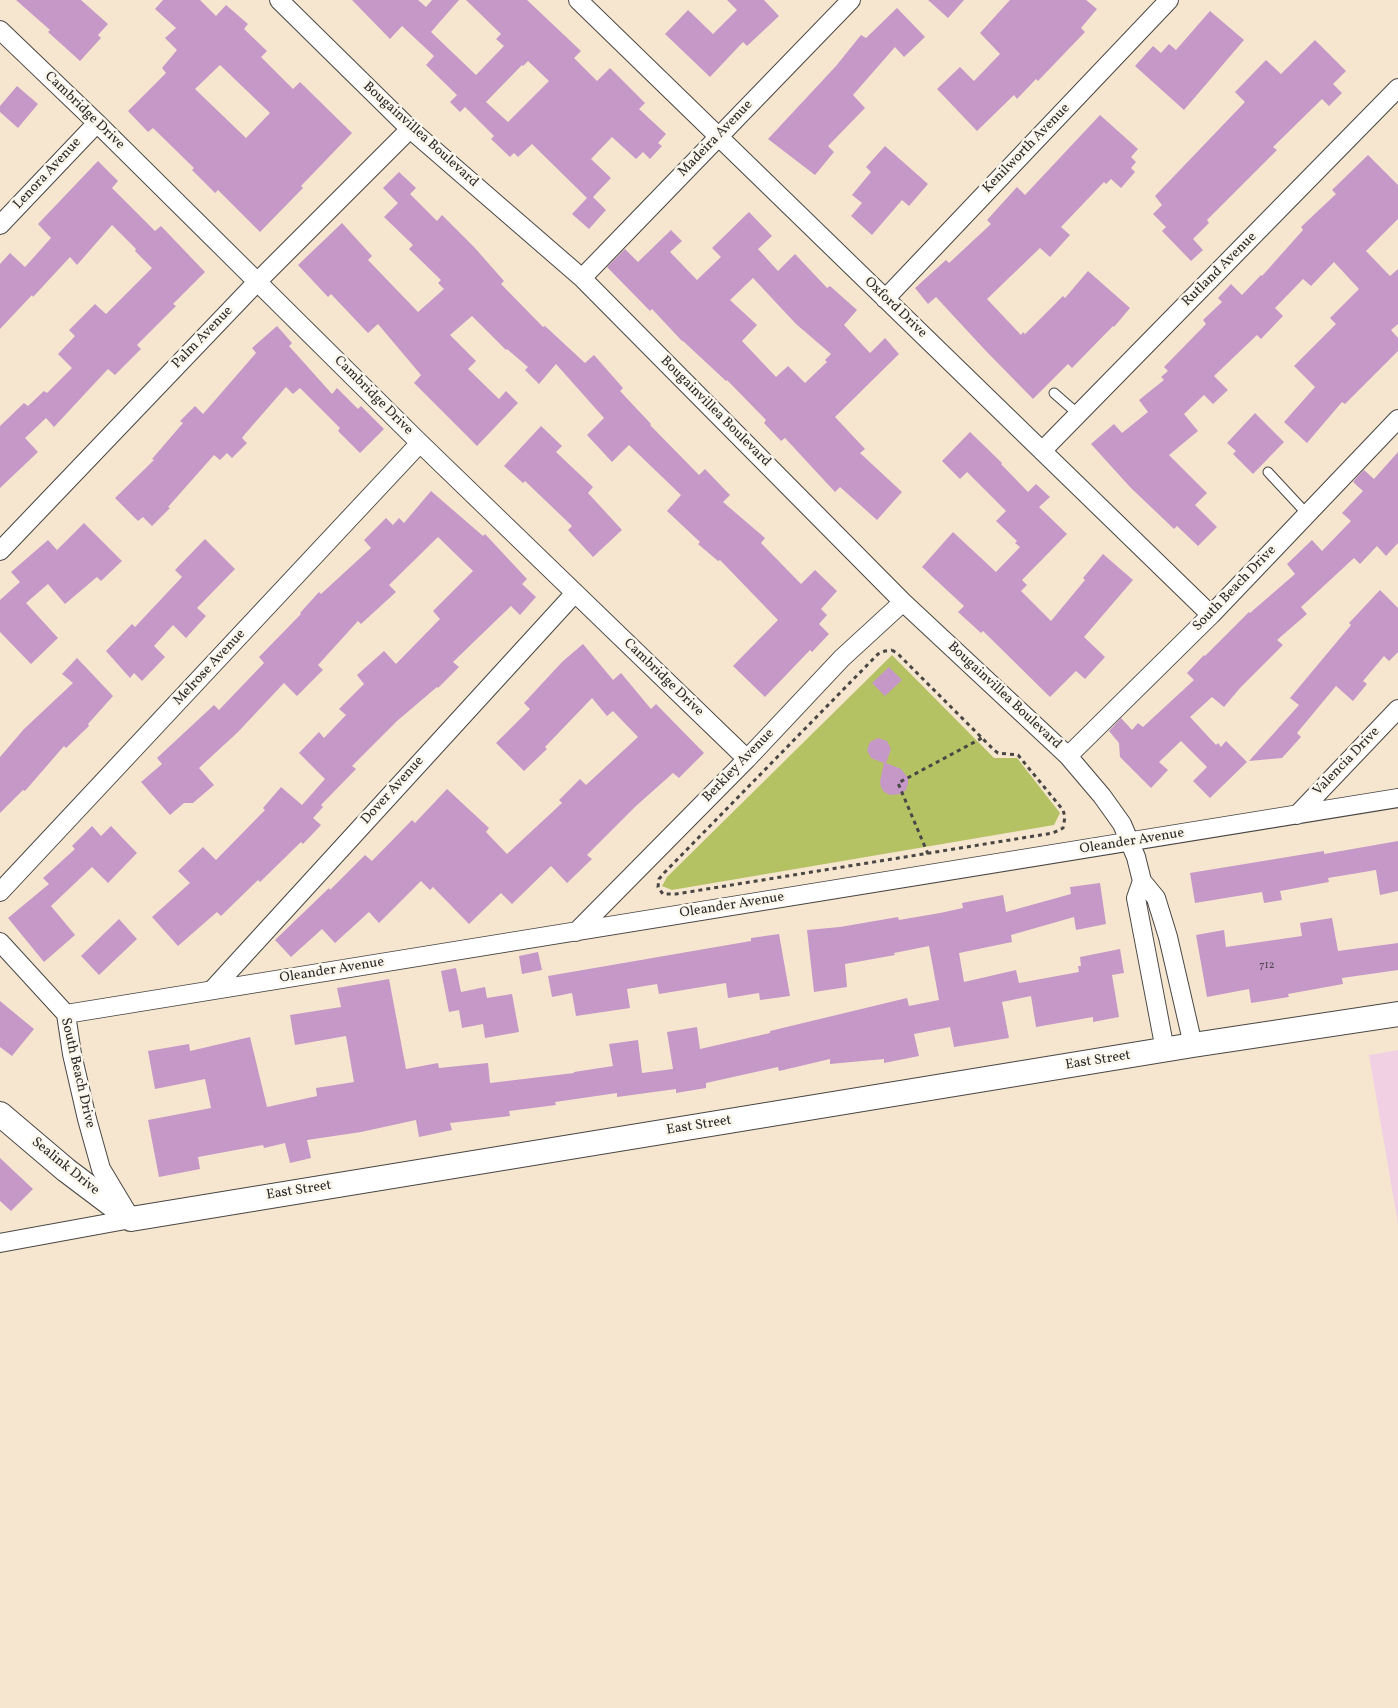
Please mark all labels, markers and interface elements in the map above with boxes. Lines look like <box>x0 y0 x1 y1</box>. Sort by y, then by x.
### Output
street label: Cambridge Drive <box>40 69 128 153</box>
street label: Bougainvillea Boulevard <box>359 79 481 191</box>
street label: Madeira Avenue <box>675 97 757 181</box>
street label: Kenilworth Avenue <box>980 101 1074 197</box>
street label: Lenora Avenue <box>11 135 85 213</box>
street label: Rutland Avenue <box>1179 229 1261 311</box>
street label: Oxford Drive <box>860 274 930 342</box>
street label: Palm Avenue <box>169 303 237 373</box>
street label: Cambridge Drive <box>330 353 416 439</box>
street label: Bougainvillea Boulevard <box>656 353 774 471</box>
street label: South Beach Drive <box>1190 543 1280 635</box>
street label: Melrose Avenue <box>170 626 250 710</box>
street label: Cambridge Drive <box>619 636 707 720</box>
street label: Bougainvillea Boulevard <box>944 639 1064 753</box>
street label: Valencia Drive <box>1310 724 1384 800</box>
street label: Berkley Avenue <box>700 726 778 806</box>
street label: Dover Avenue <box>358 753 428 829</box>
street label: Oleander Avenue <box>1079 825 1185 859</box>
street label: Oleander Avenue <box>679 889 785 923</box>
street label: Oleander Avenue <box>279 954 385 988</box>
house number: 712 <box>1259 959 1275 973</box>
street label: South Beach Drive <box>56 1016 98 1130</box>
street label: East Street <box>1064 1048 1132 1074</box>
street label: East Street <box>665 1113 733 1139</box>
street label: Sealink Drive <box>28 1134 102 1200</box>
street label: East Street <box>265 1178 333 1204</box>

